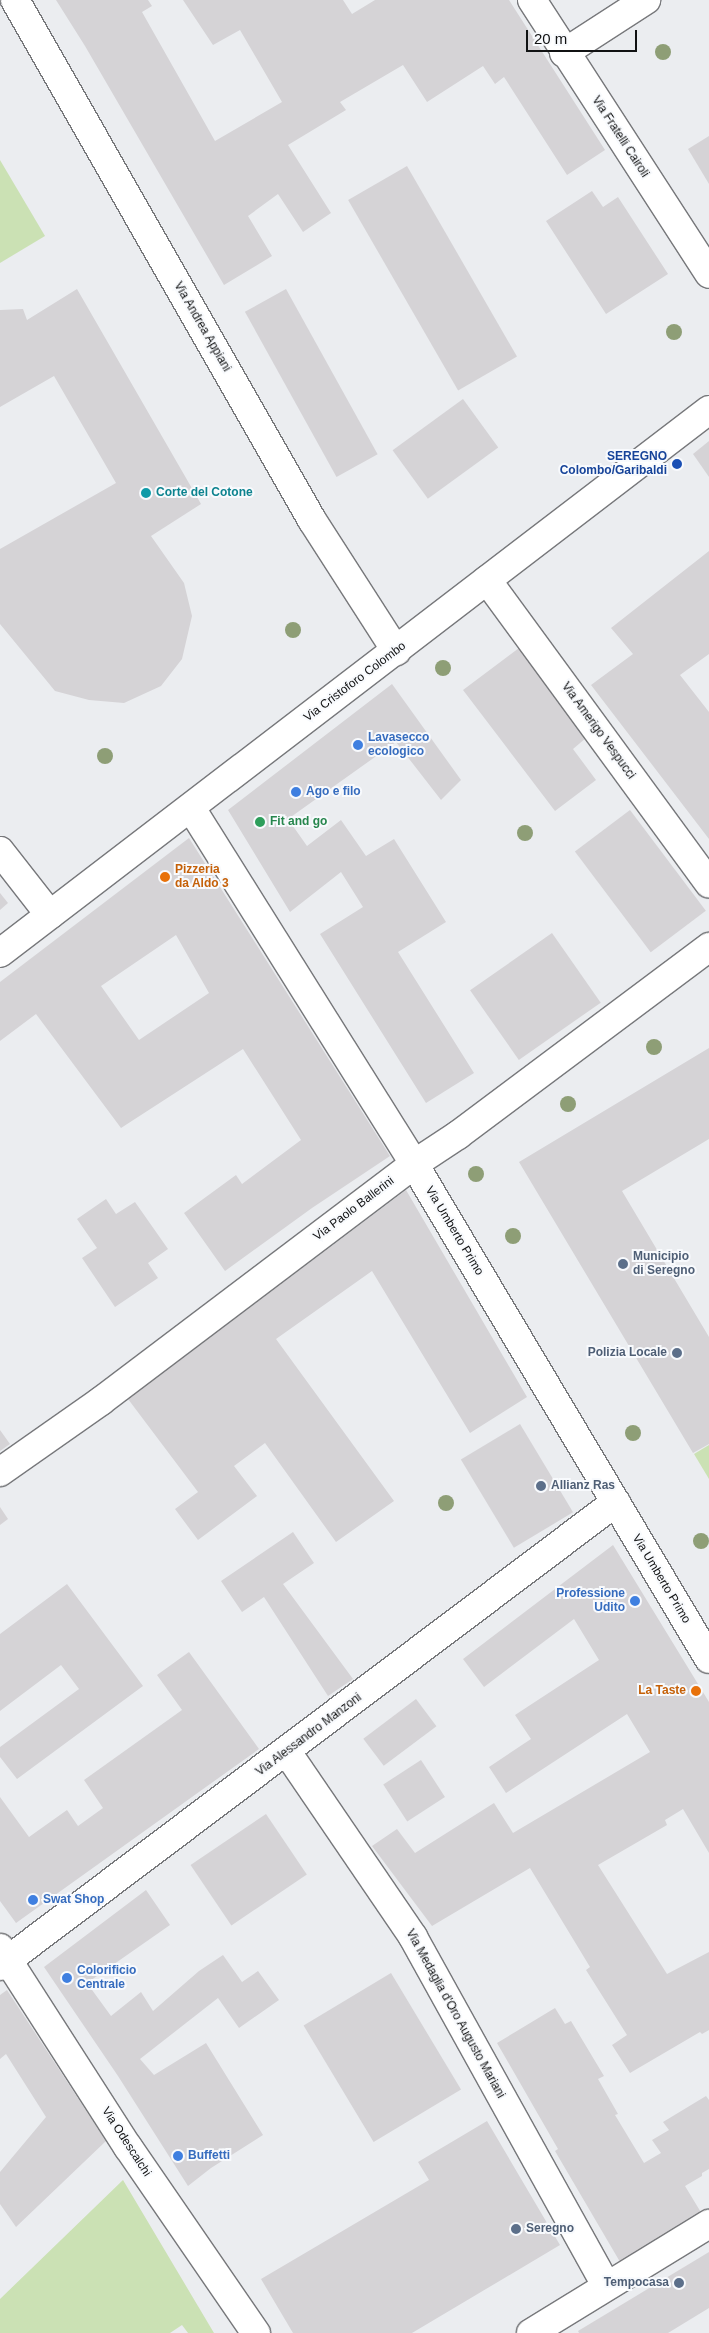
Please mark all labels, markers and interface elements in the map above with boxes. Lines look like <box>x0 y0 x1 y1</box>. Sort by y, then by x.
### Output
scale bar <box>529 20 640 52</box>
text: 20 m <box>534 30 567 47</box>
street label: Via Fratelli Cairoli <box>588 94 652 180</box>
street label: Via Andrea Appiani <box>170 279 234 375</box>
place label: SEREGNO Colombo/Garibaldi <box>560 450 667 478</box>
marker: SEREGNO Colombo/Garibaldi <box>671 458 683 470</box>
place label: Corte del Cotone <box>156 486 253 500</box>
marker: Corte del Cotone <box>140 487 152 499</box>
street label: Via Cristoforo Colombo <box>301 639 409 725</box>
street label: Via Amerigo Vespucci <box>558 680 638 782</box>
place label: Lavasecco ecologico <box>368 731 429 759</box>
marker: Lavasecco ecologico <box>352 739 364 751</box>
place label: Ago e filo <box>306 785 361 799</box>
marker: Ago e filo <box>290 786 302 798</box>
place label: Fit and go <box>270 815 327 829</box>
marker: Fit and go <box>254 816 266 828</box>
place label: Pizzeria da Aldo 3 <box>175 863 229 891</box>
marker: Pizzeria da Aldo 3 <box>159 871 171 883</box>
street label: Via Paolo Ballerini <box>311 1174 397 1244</box>
street label: Via Umberto Primo <box>422 1184 486 1278</box>
place label: Municipio di Seregno <box>633 1250 695 1278</box>
marker: Municipio di Seregno <box>617 1258 629 1270</box>
place label: Polizia Locale <box>588 1346 667 1360</box>
marker: Polizia Locale <box>671 1347 683 1359</box>
place label: Allianz Ras <box>551 1479 615 1493</box>
marker: Allianz Ras <box>535 1480 547 1492</box>
street label: Via Umberto Primo <box>629 1532 693 1626</box>
place label: Professione Udito <box>556 1587 625 1615</box>
marker: Professione Udito <box>629 1595 641 1607</box>
place label: La Taste <box>638 1684 686 1698</box>
marker: La Taste <box>690 1685 702 1697</box>
street label: Via Alessandro Manzoni <box>253 1690 365 1780</box>
place label: Swat Shop <box>43 1893 104 1907</box>
marker: Swat Shop <box>27 1894 39 1906</box>
street label: Via Medaglia d'Oro Augusto Mariani <box>402 1927 508 2101</box>
place label: Colorificio Centrale <box>77 1964 136 1992</box>
marker: Colorificio Centrale <box>61 1972 73 1984</box>
street label: Via Odescalchi <box>98 2105 154 2179</box>
place label: Buffetti <box>188 2149 230 2163</box>
marker: Buffetti <box>172 2150 184 2162</box>
place label: Seregno <box>526 2222 574 2236</box>
marker: Seregno <box>510 2223 522 2235</box>
place label: Tempocasa <box>604 2276 669 2290</box>
marker: Tempocasa <box>673 2277 685 2289</box>

